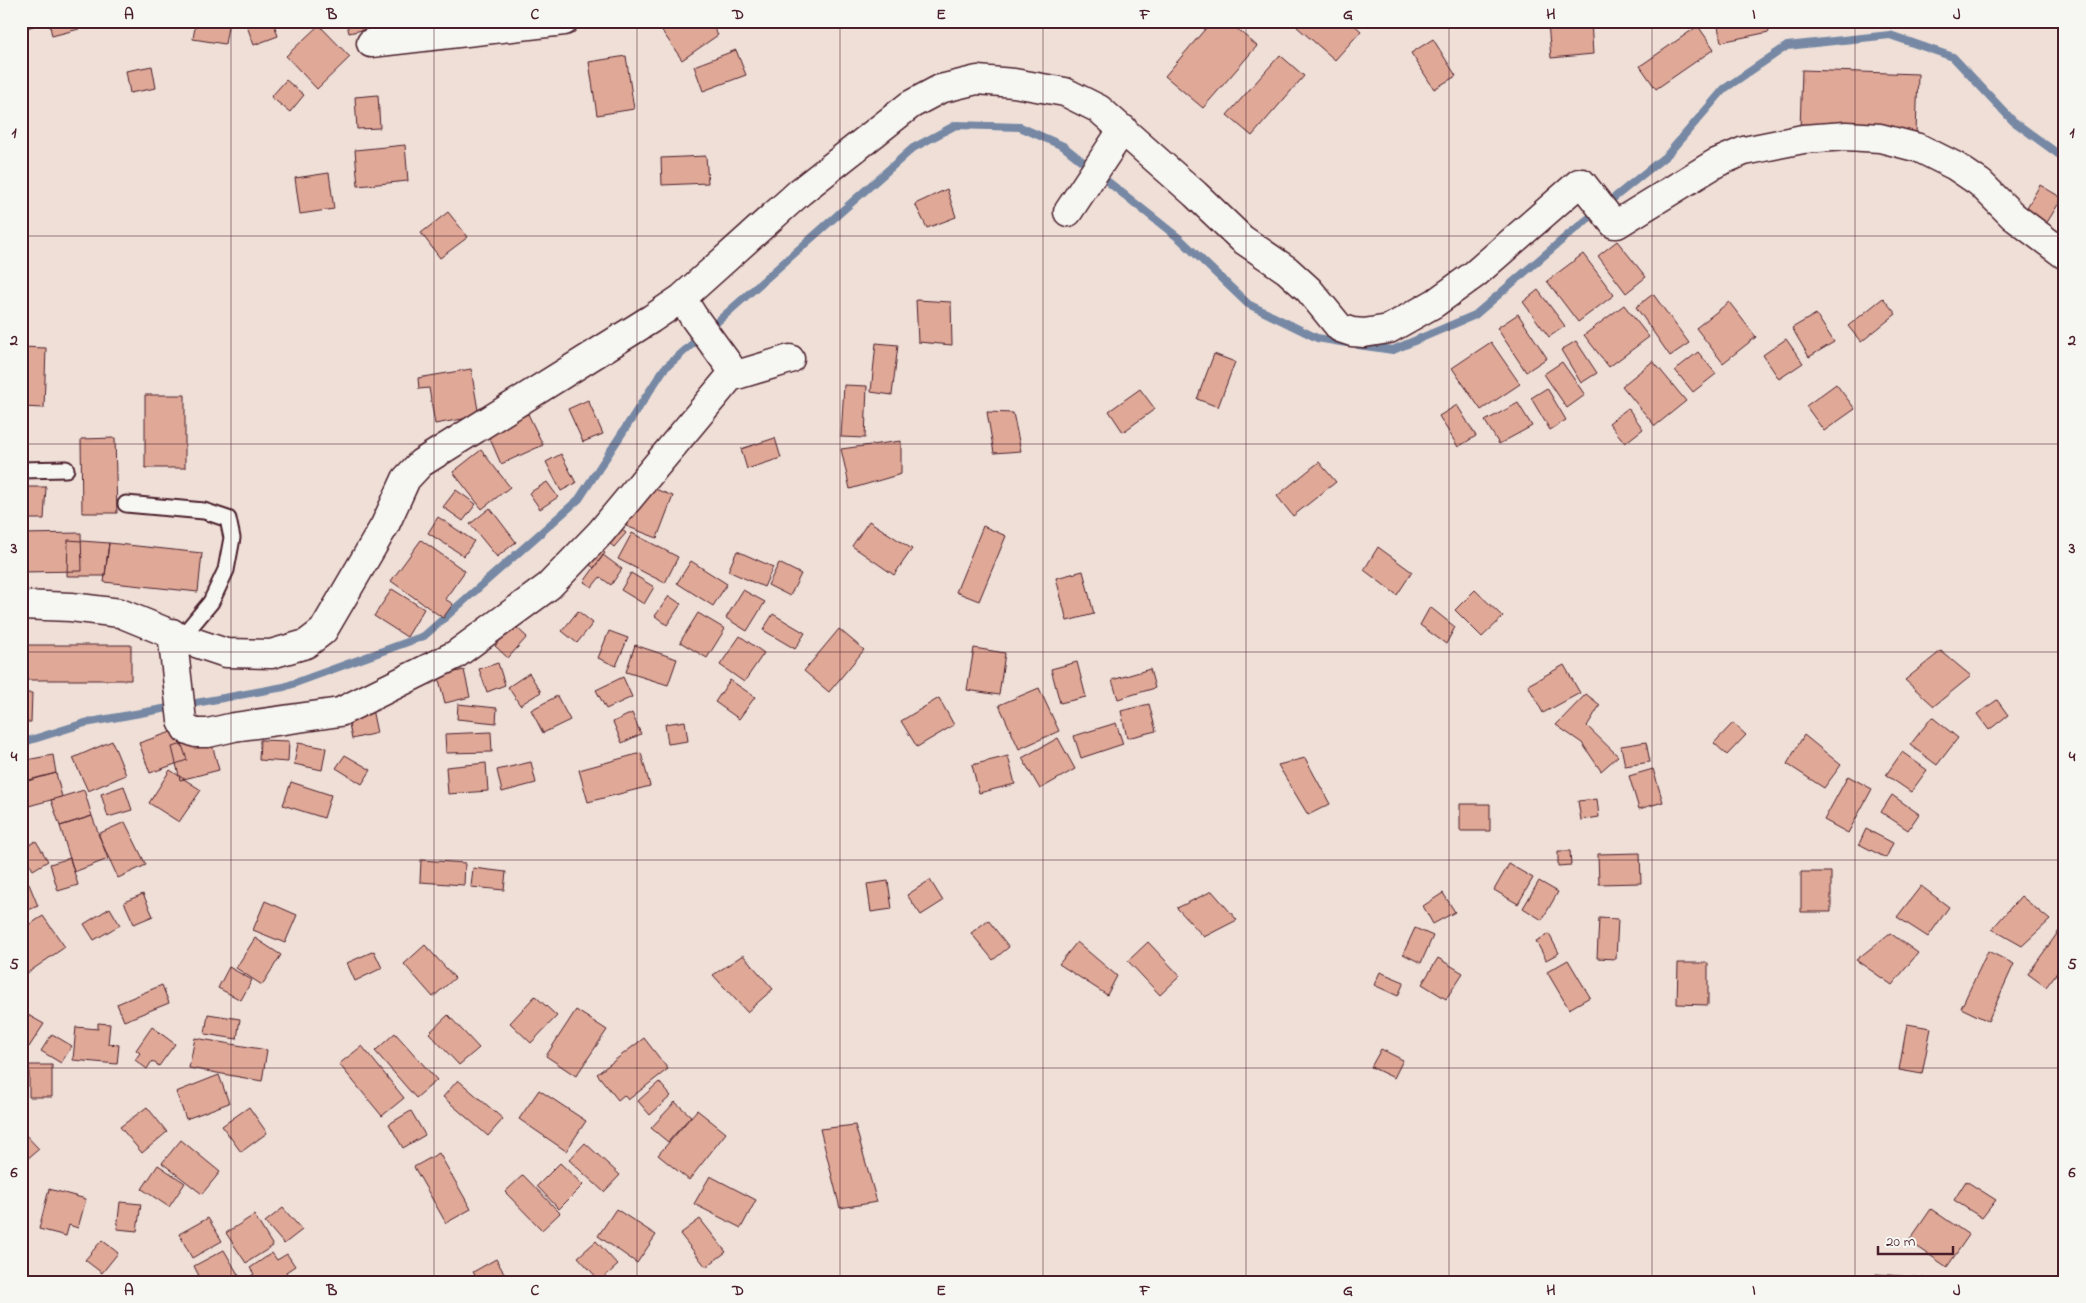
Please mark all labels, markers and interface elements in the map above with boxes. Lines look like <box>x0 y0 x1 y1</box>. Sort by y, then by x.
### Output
text: A <box>124 3 134 27</box>
text: B <box>326 3 338 27</box>
text: C <box>531 3 540 27</box>
text: D <box>731 3 744 27</box>
text: E <box>936 3 946 27</box>
text: F <box>1139 3 1151 27</box>
text: G <box>1343 3 1353 27</box>
text: H <box>1546 3 1556 27</box>
text: I <box>1752 3 1756 27</box>
text: J <box>1953 3 1961 27</box>
text: 1 <box>11 121 17 145</box>
text: 1 <box>2069 121 2075 145</box>
text: 2 <box>9 329 18 353</box>
text: 2 <box>2067 329 2076 353</box>
text: 3 <box>10 537 18 561</box>
text: 3 <box>2068 537 2076 561</box>
text: 4 <box>10 745 18 769</box>
text: 4 <box>2068 745 2076 769</box>
text: 5 <box>9 953 19 977</box>
text: 5 <box>2067 953 2077 977</box>
text: 6 <box>9 1161 18 1185</box>
text: 6 <box>2067 1161 2076 1185</box>
scale bar <box>1878 1223 1954 1255</box>
text: 20 m <box>1886 1231 1916 1253</box>
text: A <box>124 1279 134 1303</box>
text: B <box>326 1279 338 1303</box>
text: C <box>531 1279 540 1303</box>
text: D <box>731 1279 744 1303</box>
text: E <box>936 1279 946 1303</box>
text: F <box>1139 1279 1151 1303</box>
text: G <box>1343 1279 1353 1303</box>
text: H <box>1546 1279 1556 1303</box>
text: I <box>1752 1279 1756 1303</box>
text: J <box>1953 1279 1961 1303</box>

